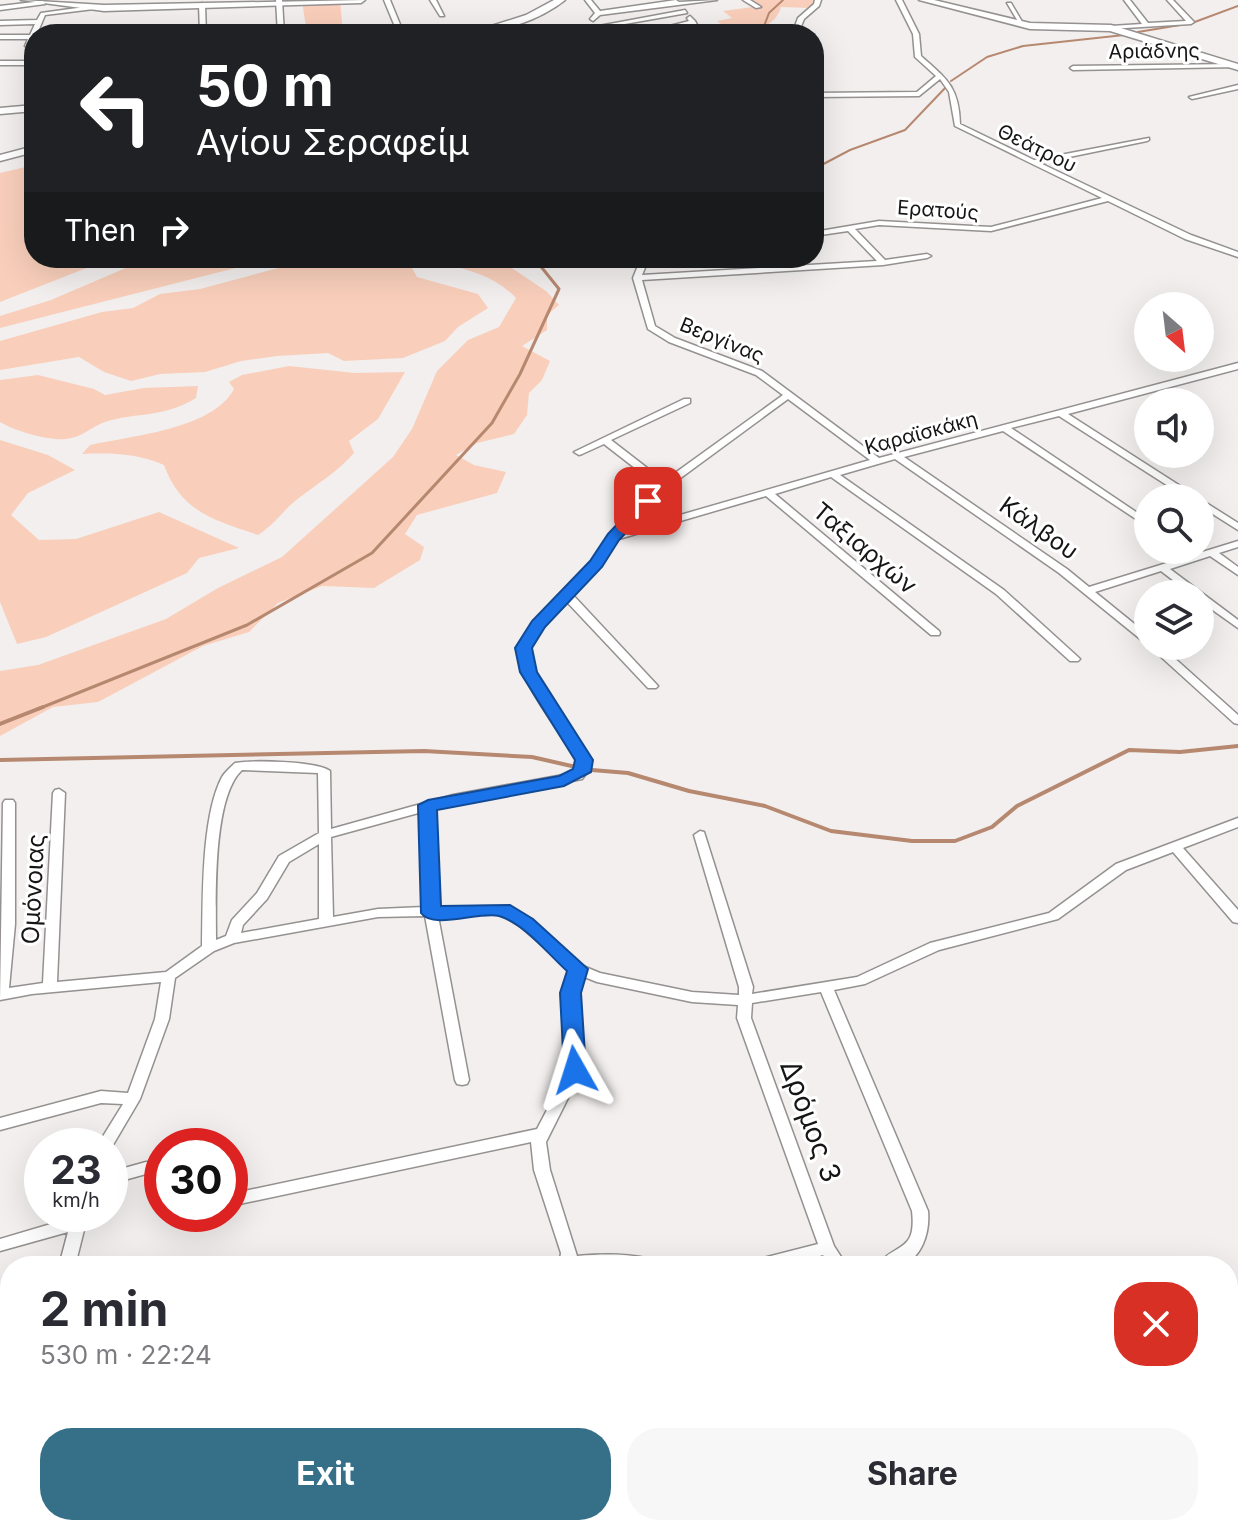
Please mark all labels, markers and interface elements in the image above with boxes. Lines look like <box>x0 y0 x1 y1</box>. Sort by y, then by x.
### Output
street label: Αριάδνης <box>1108 38 1200 64</box>
text: 50 m <box>196 52 334 120</box>
icon: left <box>64 56 168 160</box>
street label: Θεάτρου <box>994 119 1080 177</box>
text: Αγίου Σεραφείμ <box>196 120 469 164</box>
street label: Ερατούς <box>896 195 980 225</box>
icon: right <box>152 208 196 252</box>
text: Then <box>64 212 136 248</box>
north arrow <box>1134 292 1214 372</box>
map controls <box>1134 292 1214 660</box>
street label: Βεργίνας <box>676 312 768 368</box>
button: sound <box>1134 388 1214 468</box>
street label: Καραϊσκάκη <box>862 406 980 460</box>
pin <box>614 467 682 535</box>
icon: arrive <box>626 479 670 523</box>
button: search <box>1134 484 1214 564</box>
street label: Κάλβου <box>994 490 1084 566</box>
street label: Ταξιαρχών <box>807 496 923 600</box>
button: layers <box>1134 580 1214 660</box>
street label: Ομόνοιας <box>16 833 50 945</box>
position arrow <box>533 1028 617 1112</box>
street label: Δρόμος 3 <box>773 1055 849 1187</box>
speed limit sign: 30 <box>144 1128 248 1232</box>
text: 23 <box>50 1145 102 1194</box>
text: km/h <box>52 1188 100 1212</box>
text: 2 min <box>40 1279 168 1338</box>
button: close <box>1114 1282 1198 1366</box>
text: 530 m · 22:24 <box>40 1339 212 1370</box>
button: Exit <box>40 1428 611 1520</box>
button: Share <box>627 1428 1198 1520</box>

